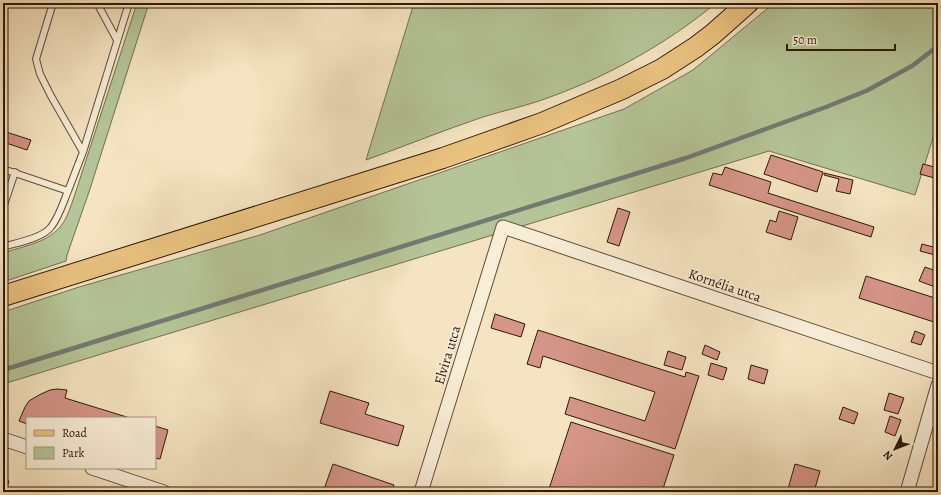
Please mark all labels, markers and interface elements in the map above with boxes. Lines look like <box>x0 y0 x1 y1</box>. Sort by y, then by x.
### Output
scale bar <box>787 26 895 52</box>
text: 50 m <box>793 32 817 48</box>
street label: Kornélia utca <box>686 264 764 307</box>
street label: Elvira utca <box>429 323 466 387</box>
legend <box>26 417 156 469</box>
text: Road <box>62 425 88 441</box>
north arrow <box>875 429 915 469</box>
text: Park <box>62 445 85 461</box>
text: N <box>880 447 896 464</box>

